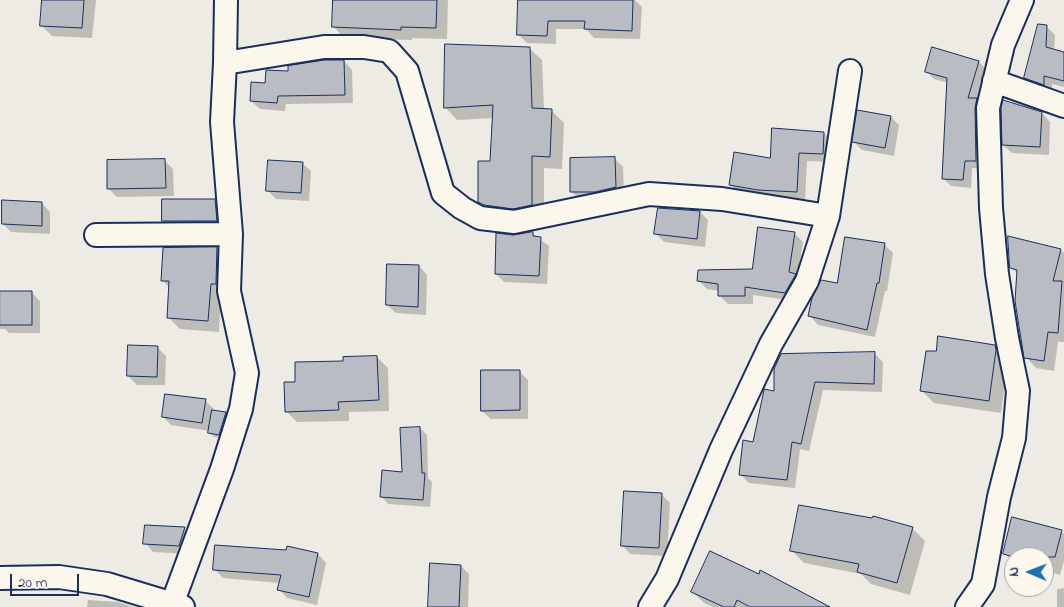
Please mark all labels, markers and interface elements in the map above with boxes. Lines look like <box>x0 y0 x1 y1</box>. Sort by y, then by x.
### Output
north arrow <box>1004 547 1054 597</box>
scale bar <box>12 564 81 596</box>
text: N <box>1004 567 1025 577</box>
text: 20 m <box>18 572 47 594</box>

